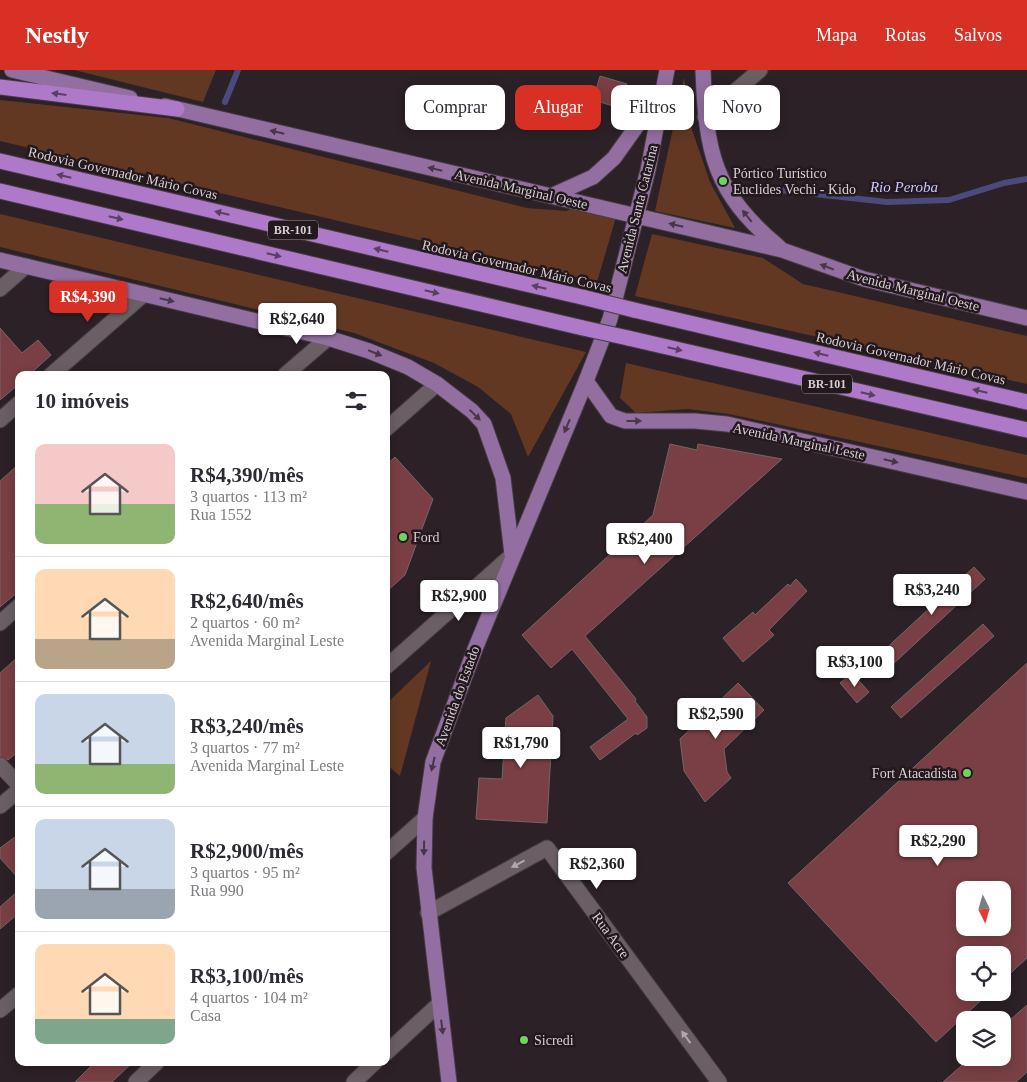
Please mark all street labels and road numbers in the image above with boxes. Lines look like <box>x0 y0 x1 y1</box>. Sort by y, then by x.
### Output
street label: Avenida Santa Catarina <box>614 143 661 275</box>
street label: Rodovia Governador Mário Covas <box>27 144 219 203</box>
street label: Avenida Marginal Oeste <box>453 167 589 212</box>
road number: BR-101 <box>268 220 318 240</box>
street label: Rodovia Governador Mário Covas <box>421 237 613 296</box>
street label: Avenida Marginal Oeste <box>845 267 981 314</box>
street label: Rodovia Governador Mário Covas <box>815 329 1007 388</box>
road number: BR-101 <box>802 374 852 394</box>
street label: Avenida Marginal Leste <box>731 420 866 463</box>
street label: Avenida do Estado <box>432 644 483 748</box>
street label: Rua Acre <box>589 910 632 961</box>

